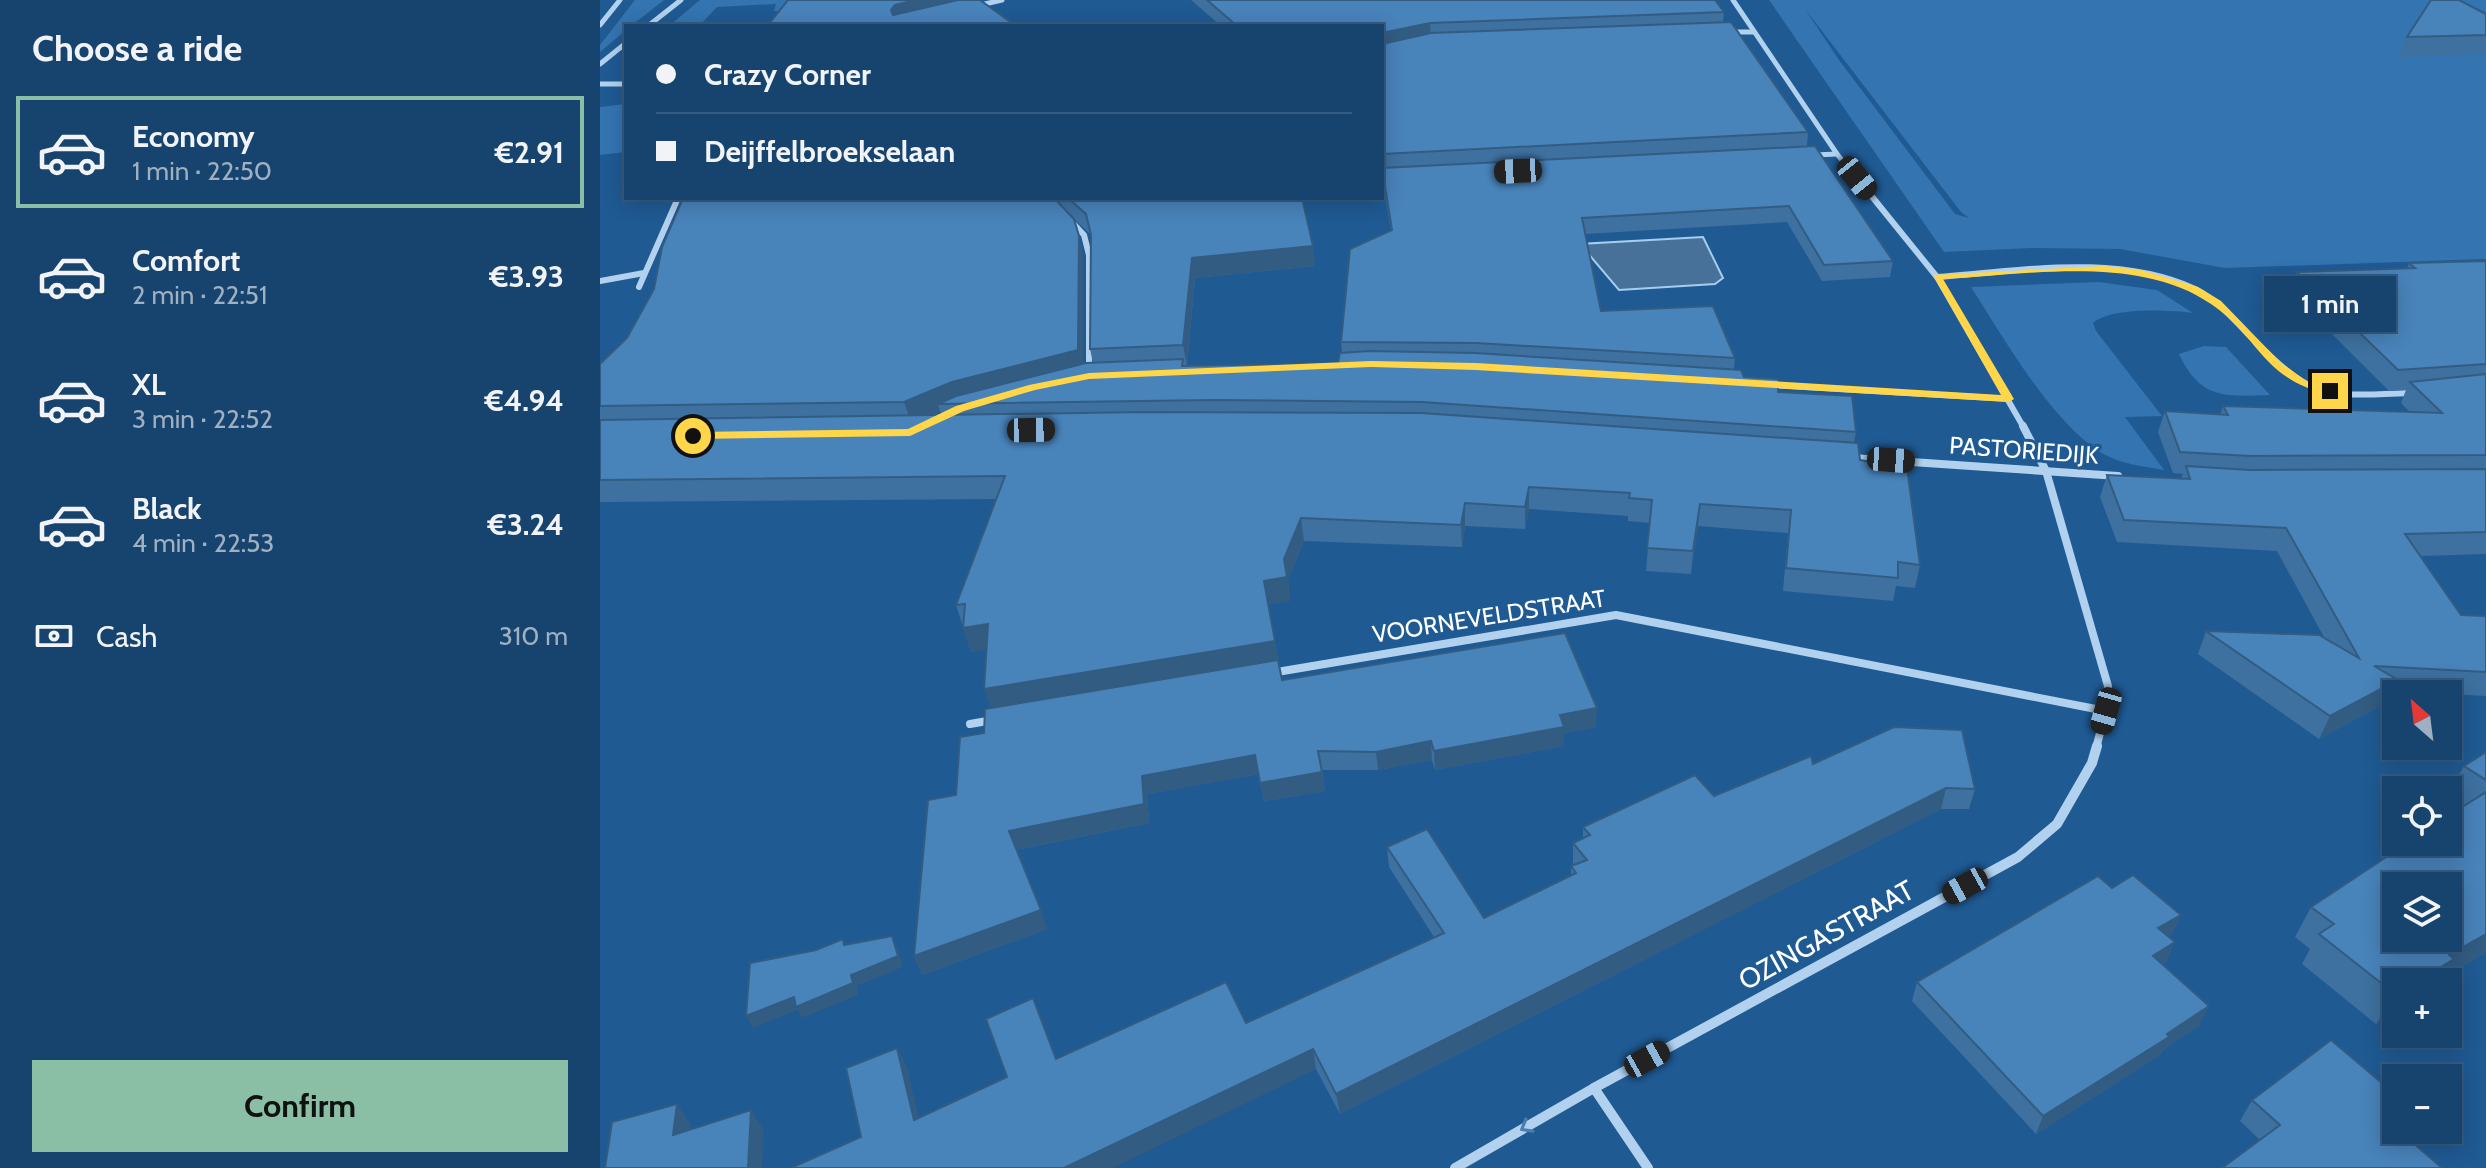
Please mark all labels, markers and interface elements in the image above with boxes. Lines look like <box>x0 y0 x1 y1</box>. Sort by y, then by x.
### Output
text: Choose a ride <box>32 26 242 70</box>
text: Crazy Corner <box>704 56 871 93</box>
icon: car <box>36 116 108 188</box>
text: Economy <box>132 118 255 155</box>
text: Deijffelbroekselaan <box>704 133 955 170</box>
text: €2.91 <box>495 134 564 171</box>
car <box>1833 152 1881 204</box>
text: 1 min · 22:50 <box>132 155 272 187</box>
car <box>1493 158 1543 184</box>
icon: car <box>36 240 108 312</box>
text: Comfort <box>132 242 240 279</box>
text: €3.93 <box>489 258 564 295</box>
callout: 1 min <box>2264 275 2396 331</box>
text: 2 min · 22:51 <box>132 279 267 311</box>
text: 1 min <box>2301 288 2359 320</box>
icon: car <box>36 364 108 436</box>
text: XL <box>132 366 166 403</box>
route end <box>2312 373 2348 409</box>
text: €4.94 <box>484 382 564 419</box>
text: 3 min · 22:52 <box>132 403 273 435</box>
route start <box>675 418 711 454</box>
car <box>1007 418 1055 442</box>
street label: PASTORIEDIJK <box>1948 430 2100 470</box>
car <box>1866 446 1916 474</box>
icon: car <box>36 488 108 560</box>
text: Black <box>132 490 202 527</box>
text: €3.24 <box>487 506 564 543</box>
text: 4 min · 22:53 <box>132 527 274 559</box>
street label: VOORNEVELDSTRAAT <box>1370 583 1608 649</box>
icon: cash <box>32 614 76 658</box>
text: Cash <box>96 618 158 655</box>
text: 310 m <box>499 620 568 652</box>
north arrow <box>2382 680 2462 760</box>
map controls <box>2382 680 2462 1144</box>
car <box>2088 685 2124 737</box>
button: locate <box>2382 776 2462 856</box>
car <box>1938 864 1992 908</box>
button: layers <box>2382 872 2462 952</box>
street label: OZINGASTRAAT <box>1732 873 1920 997</box>
button: + <box>2382 968 2462 1048</box>
car <box>1620 1037 1674 1081</box>
button: Confirm <box>32 1060 568 1152</box>
button: − <box>2382 1064 2462 1144</box>
one-way arrow <box>1521 1117 1535 1133</box>

